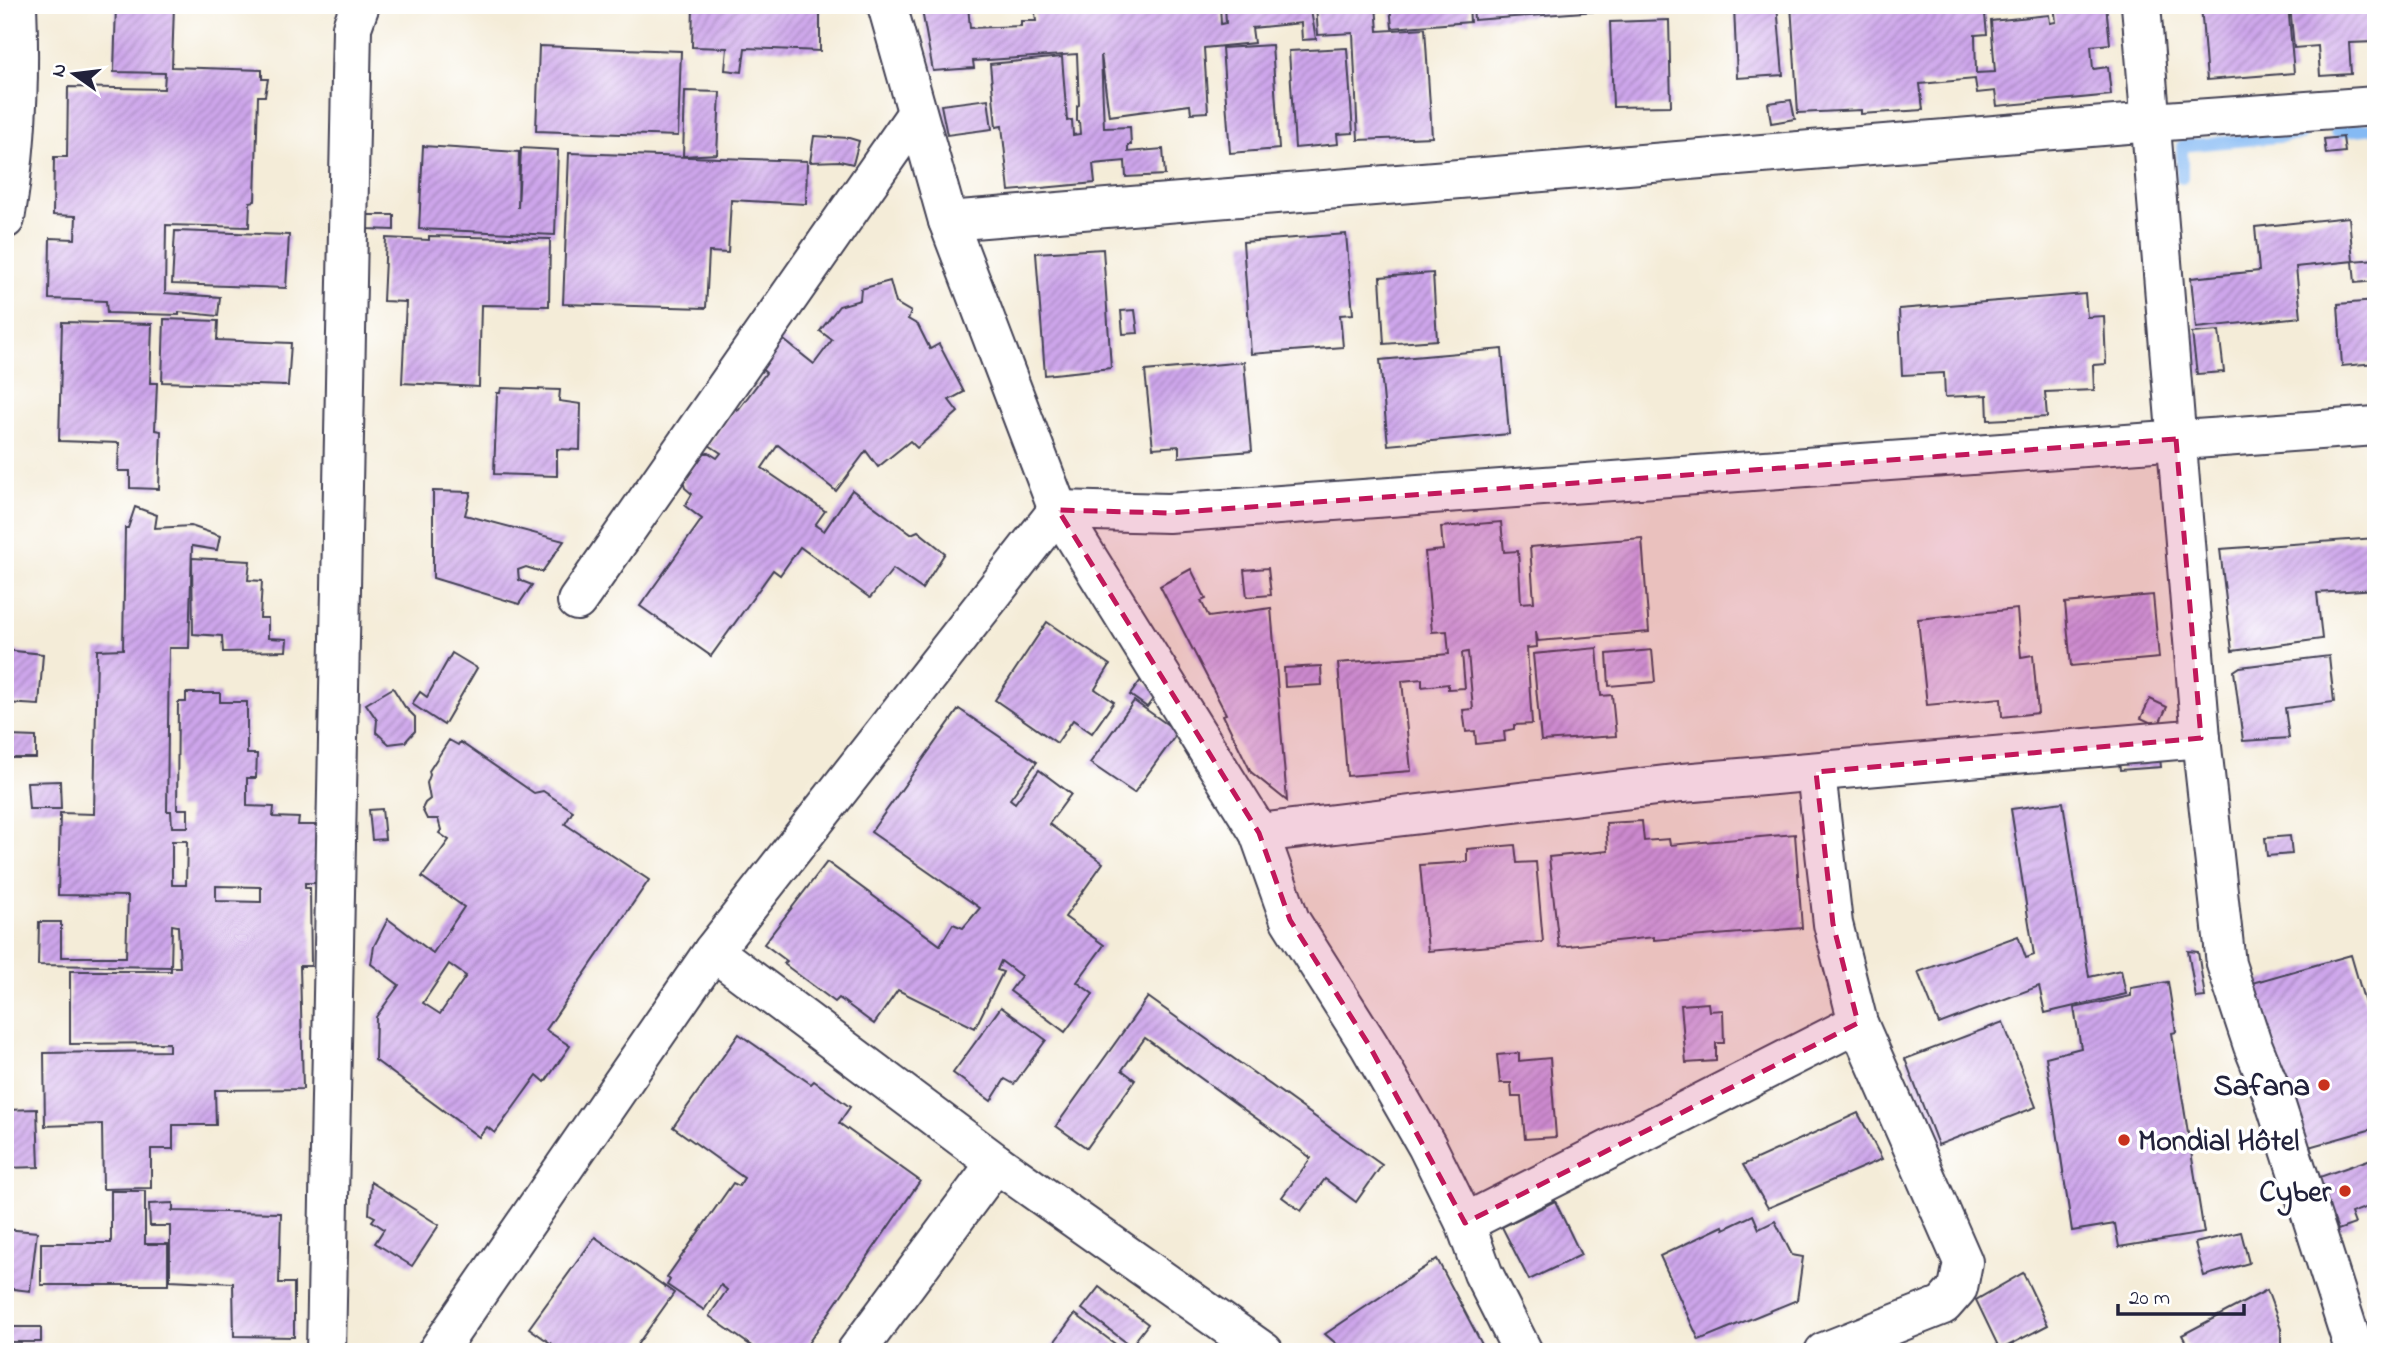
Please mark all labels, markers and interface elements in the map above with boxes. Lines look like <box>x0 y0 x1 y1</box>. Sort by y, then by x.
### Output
north arrow <box>38 38 108 108</box>
text: N <box>45 61 75 80</box>
place label: Safana <box>2213 1066 2310 1110</box>
marker: Safana <box>2316 1077 2332 1093</box>
place label: Mondial Hôtel <box>2138 1121 2299 1165</box>
marker: Mondial Hôtel <box>2116 1132 2132 1148</box>
place label: Cyber <box>2259 1172 2332 1216</box>
marker: Cyber <box>2337 1183 2353 1199</box>
scale bar <box>2118 1273 2244 1317</box>
text: 20 m <box>2129 1284 2170 1314</box>

